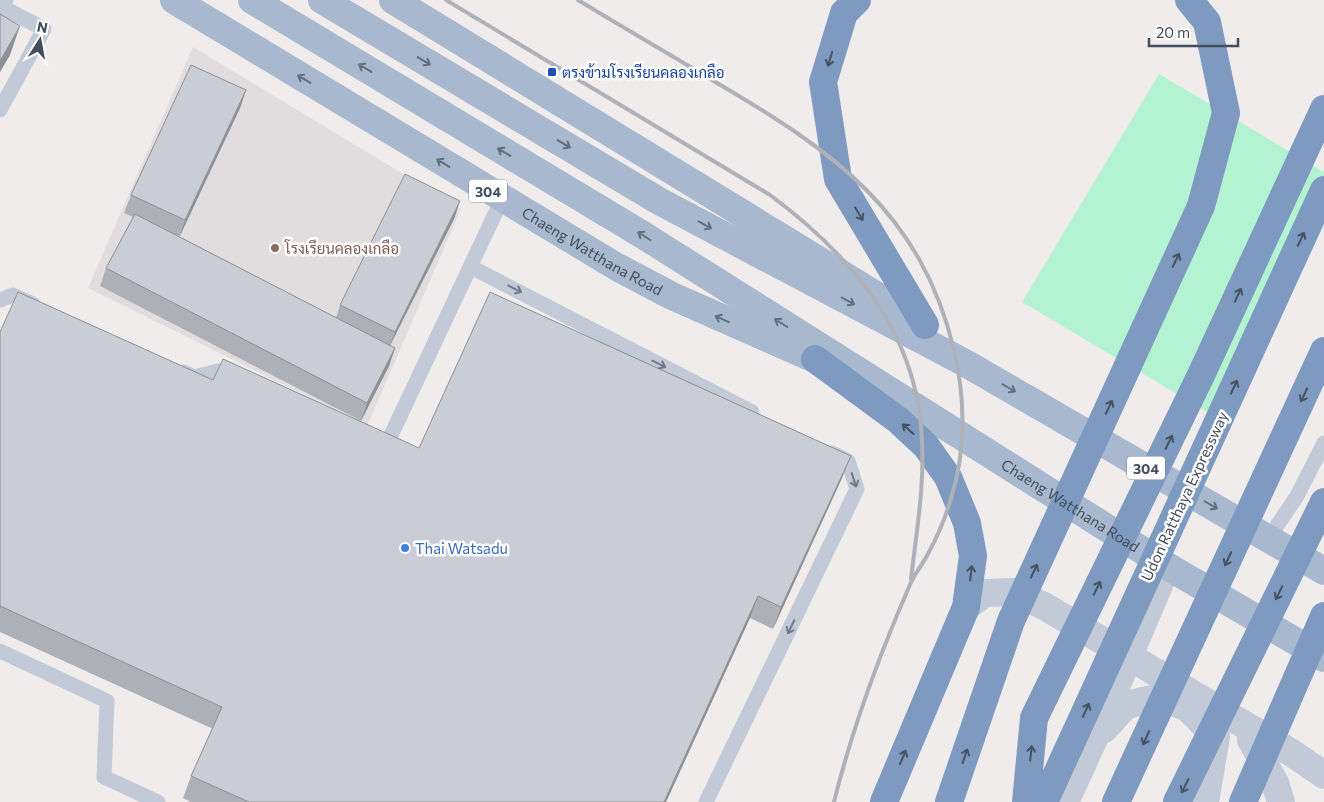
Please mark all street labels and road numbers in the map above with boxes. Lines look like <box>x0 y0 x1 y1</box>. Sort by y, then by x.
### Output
road number: 304 <box>469 180 507 202</box>
street label: Chaeng Watthana Road <box>519 203 666 299</box>
street label: Udon Ratthaya Expressway <box>1137 408 1231 584</box>
street label: Chaeng Watthana Road <box>998 455 1143 555</box>
road number: 304 <box>1127 456 1165 479</box>

